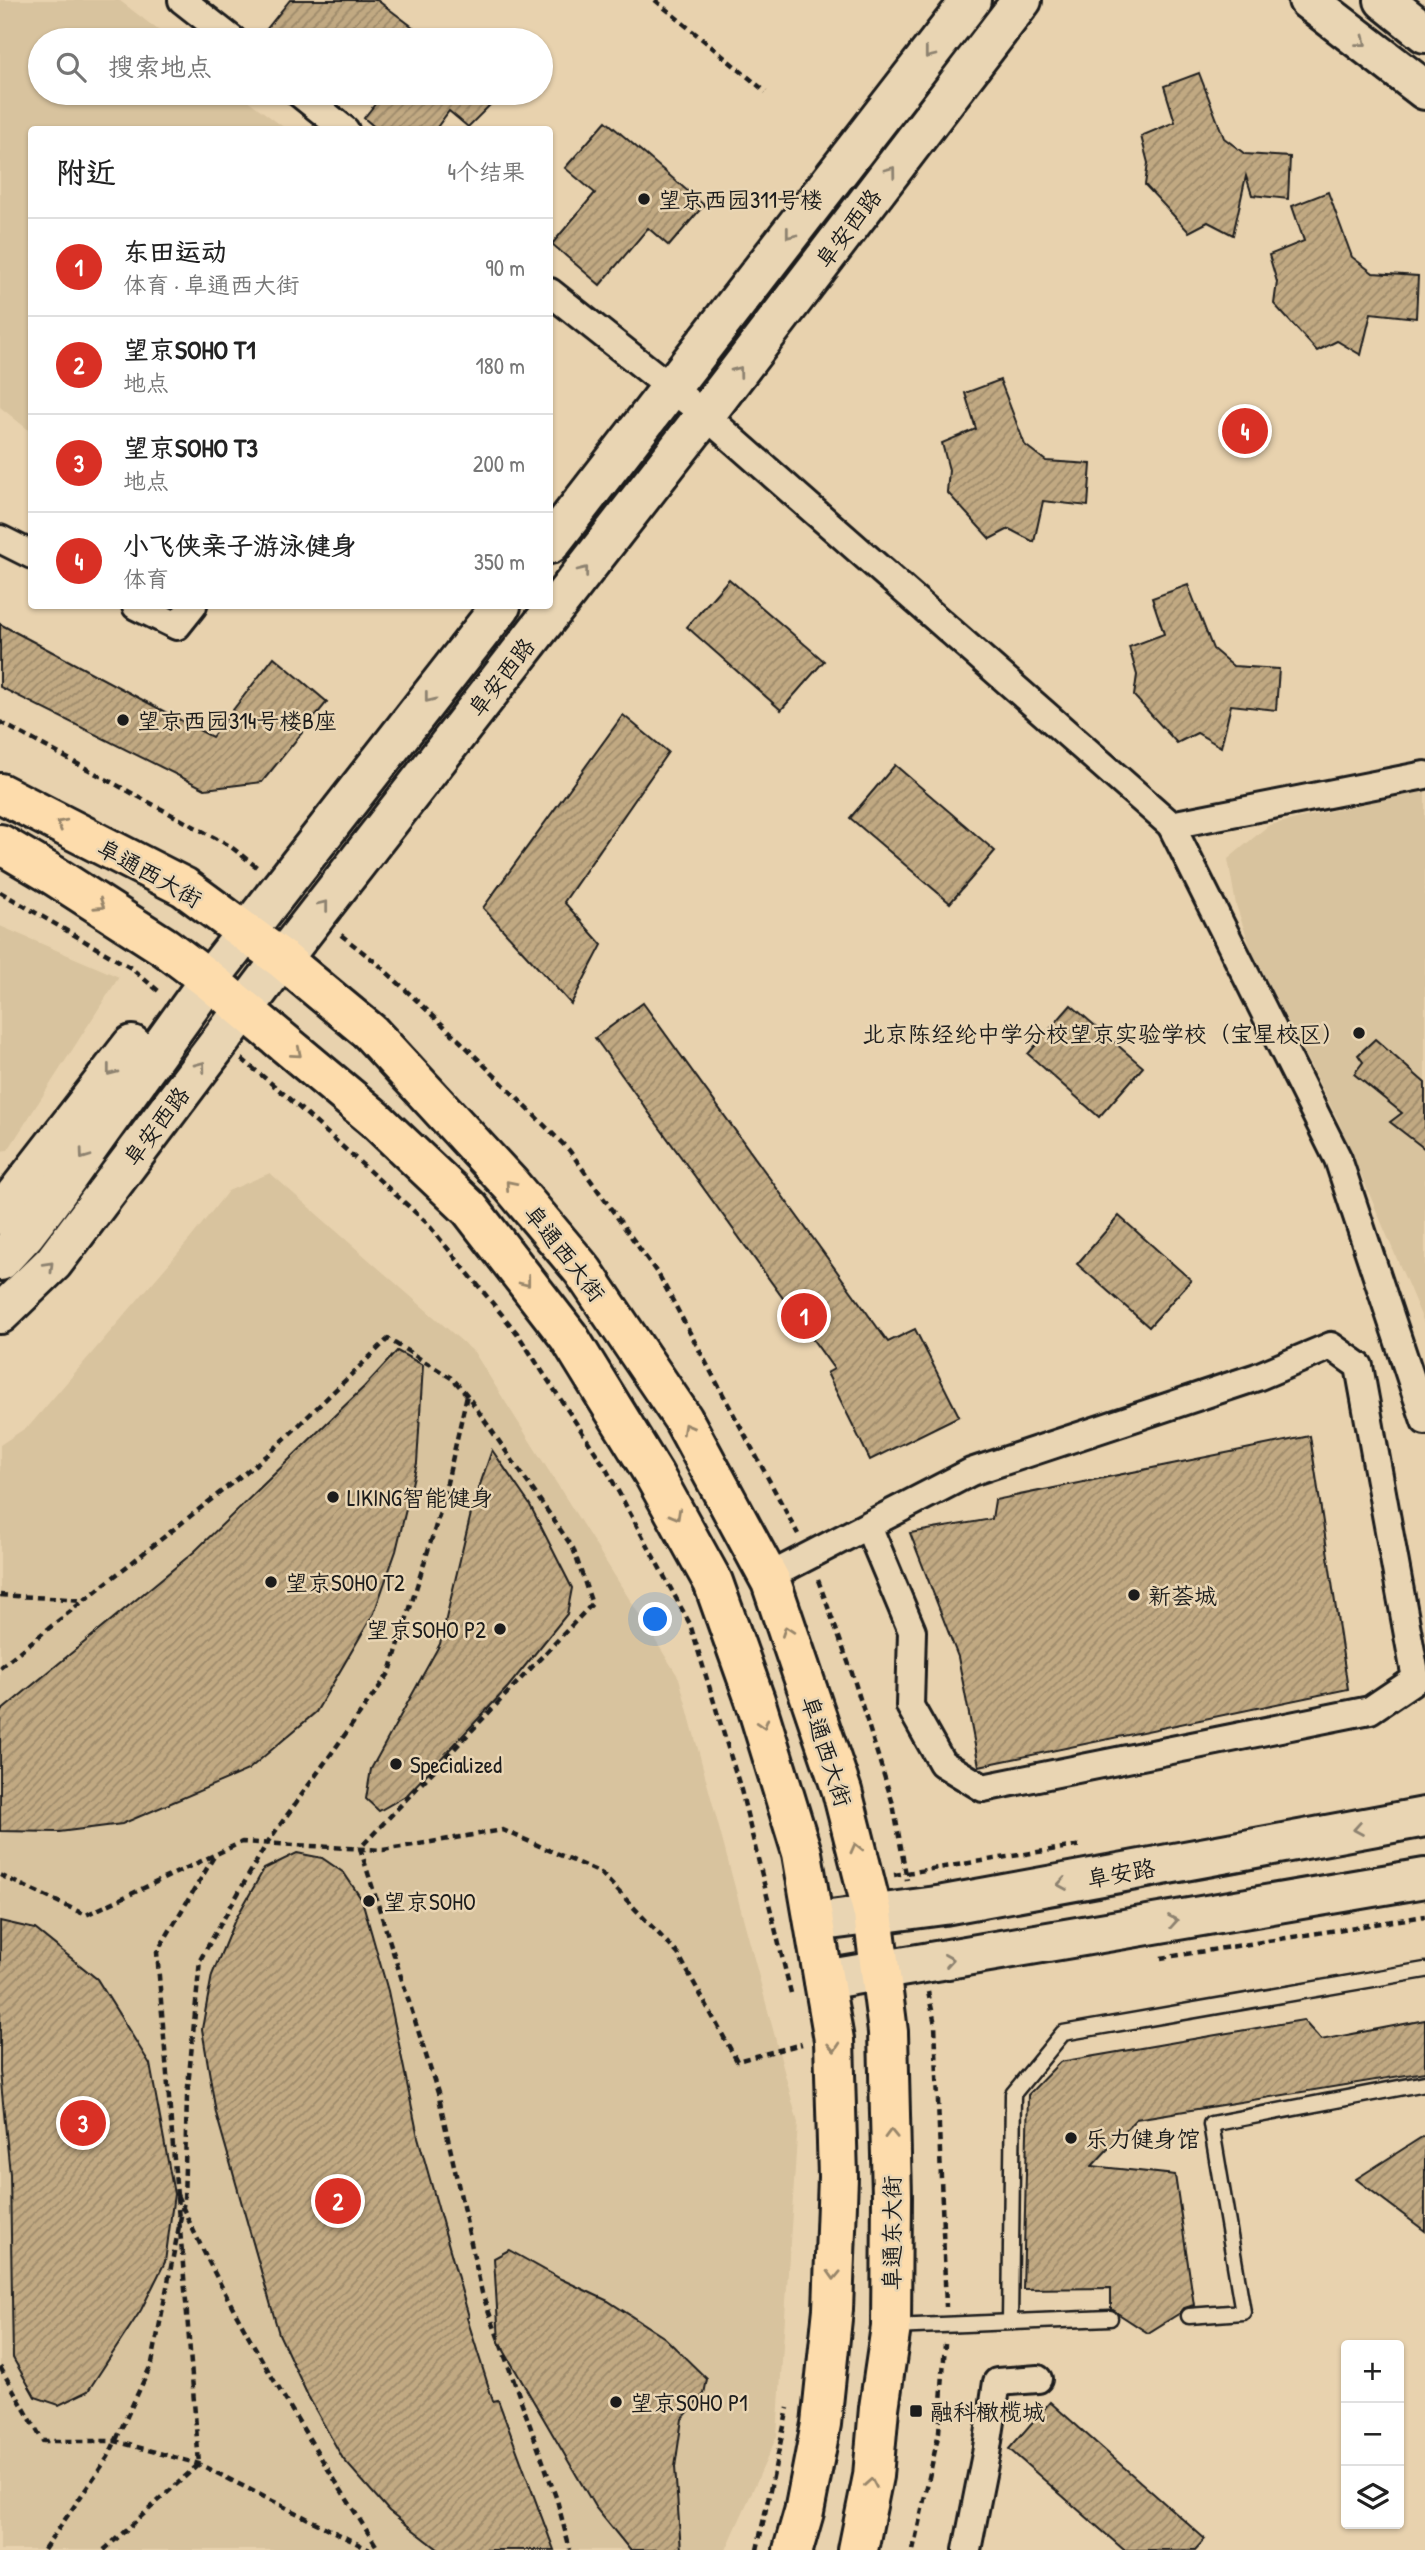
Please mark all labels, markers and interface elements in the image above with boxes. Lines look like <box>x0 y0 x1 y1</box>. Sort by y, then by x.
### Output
search box <box>28 28 553 105</box>
one-way arrow <box>1355 33 1367 46</box>
one-way arrow <box>924 46 937 59</box>
icon: search <box>52 48 90 86</box>
text: 搜索地点 <box>108 49 212 84</box>
text: 附近 <box>56 152 116 192</box>
text: 4个结果 <box>447 156 525 187</box>
one-way arrow <box>883 166 896 179</box>
street label: 阜安西路 <box>808 182 888 274</box>
place label: 望京西园311号楼 <box>658 184 823 215</box>
marker: 望京西园311号楼 <box>636 191 652 207</box>
one-way arrow <box>785 226 798 239</box>
text: 东田运动 <box>123 234 227 269</box>
text: 1 <box>75 252 83 283</box>
text: 90 m <box>485 252 525 283</box>
text: 体育 · 阜通西大街 <box>123 269 299 300</box>
text: 望京SOHO T1 <box>123 332 256 367</box>
text: 2 <box>74 350 84 381</box>
text: 180 m <box>475 350 525 381</box>
text: 地点 <box>123 367 169 398</box>
one-way arrow <box>730 367 743 379</box>
pin: 4 <box>1222 405 1268 457</box>
text: 望京SOHO T3 <box>123 430 258 465</box>
text: 3 <box>74 448 84 479</box>
text: 200 m <box>473 448 525 479</box>
text: 地点 <box>123 465 169 496</box>
text: 小飞侠亲子游泳健身 <box>123 528 357 563</box>
text: 4 <box>75 546 83 577</box>
text: 350 m <box>474 546 525 577</box>
text: 体育 <box>123 563 169 594</box>
one-way arrow <box>576 566 589 578</box>
street label: 阜安西路 <box>460 631 542 723</box>
one-way arrow <box>425 690 438 703</box>
place label: 望京西园314号楼B座 <box>137 705 337 736</box>
marker: 望京西园314号楼B座 <box>115 712 131 728</box>
one-way arrow <box>56 819 68 833</box>
street label: 阜通西大街 <box>92 832 208 914</box>
one-way arrow <box>92 897 105 910</box>
one-way arrow <box>316 900 329 913</box>
place label: 北京陈经纶中学分校望京实验学校（宝星校区） <box>862 1018 1345 1049</box>
marker: 北京陈经纶中学分校望京实验学校（宝星校区） <box>1351 1025 1367 1041</box>
one-way arrow <box>289 1045 302 1057</box>
one-way arrow <box>193 1061 206 1074</box>
one-way arrow <box>107 1063 120 1076</box>
street label: 阜安西路 <box>116 1080 196 1172</box>
one-way arrow <box>80 1147 92 1160</box>
one-way arrow <box>506 1180 518 1193</box>
street label: 阜通西大街 <box>517 1198 613 1308</box>
one-way arrow <box>40 1261 53 1274</box>
one-way arrow <box>518 1275 531 1287</box>
pin: 1 <box>781 1290 827 1342</box>
one-way arrow <box>682 1422 695 1435</box>
place label: LIKING智能健身 <box>347 1482 494 1513</box>
marker: LIKING智能健身 <box>325 1489 341 1505</box>
one-way arrow <box>668 1507 681 1520</box>
place label: 望京SOHO T2 <box>285 1567 405 1598</box>
marker: 望京SOHO T2 <box>263 1574 279 1590</box>
place label: 新荟城 <box>1148 1580 1217 1611</box>
marker: 新荟城 <box>1126 1587 1142 1603</box>
your location <box>638 1602 672 1636</box>
place label: 望京SOHO P2 <box>366 1614 486 1645</box>
marker: 望京SOHO P2 <box>492 1621 508 1637</box>
one-way arrow <box>781 1626 795 1638</box>
street label: 阜通西大街 <box>794 1692 860 1810</box>
one-way arrow <box>754 1718 769 1730</box>
place label: Specialized <box>410 1749 502 1780</box>
marker: Specialized <box>388 1756 404 1772</box>
one-way arrow <box>1352 1821 1364 1836</box>
one-way arrow <box>850 1842 865 1854</box>
street label: 阜安路 <box>1084 1852 1158 1894</box>
one-way arrow <box>1056 1875 1068 1890</box>
place label: 望京SOHO <box>383 1886 476 1917</box>
marker: 望京SOHO <box>361 1893 377 1909</box>
one-way arrow <box>1167 1915 1179 1930</box>
one-way arrow <box>943 1953 955 1968</box>
one-way arrow <box>826 2042 841 2053</box>
pin: 3 <box>60 2097 106 2149</box>
place label: 乐力健身馆 <box>1085 2123 1200 2154</box>
one-way arrow <box>883 2129 898 2140</box>
marker: 乐力健身馆 <box>1063 2130 1079 2146</box>
pin: 2 <box>315 2175 361 2227</box>
street label: 阜通东大街 <box>876 2176 907 2291</box>
one-way arrow <box>827 2270 842 2281</box>
map controls <box>1341 2340 1404 2529</box>
button: + <box>1341 2340 1404 2403</box>
place label: 望京SOHO P1 <box>630 2387 748 2418</box>
marker: 望京SOHO P1 <box>608 2394 624 2410</box>
place label: 融科橄榄城 <box>930 2396 1045 2427</box>
marker: 融科橄榄城 <box>908 2403 924 2419</box>
button: − <box>1341 2403 1404 2466</box>
button: layers <box>1341 2466 1404 2529</box>
one-way arrow <box>863 2477 878 2489</box>

